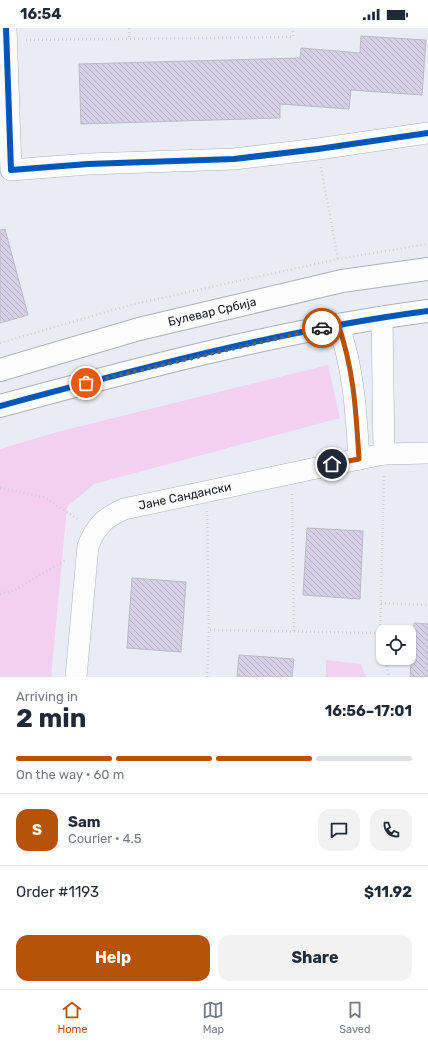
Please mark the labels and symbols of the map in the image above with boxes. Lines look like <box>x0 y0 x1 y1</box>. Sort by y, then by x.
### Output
street label: Булевар Србија <box>167 295 258 329</box>
courier <box>302 308 342 348</box>
pin <box>69 366 103 400</box>
pin <box>315 447 349 481</box>
street label: Јане Сандански <box>137 479 233 513</box>

